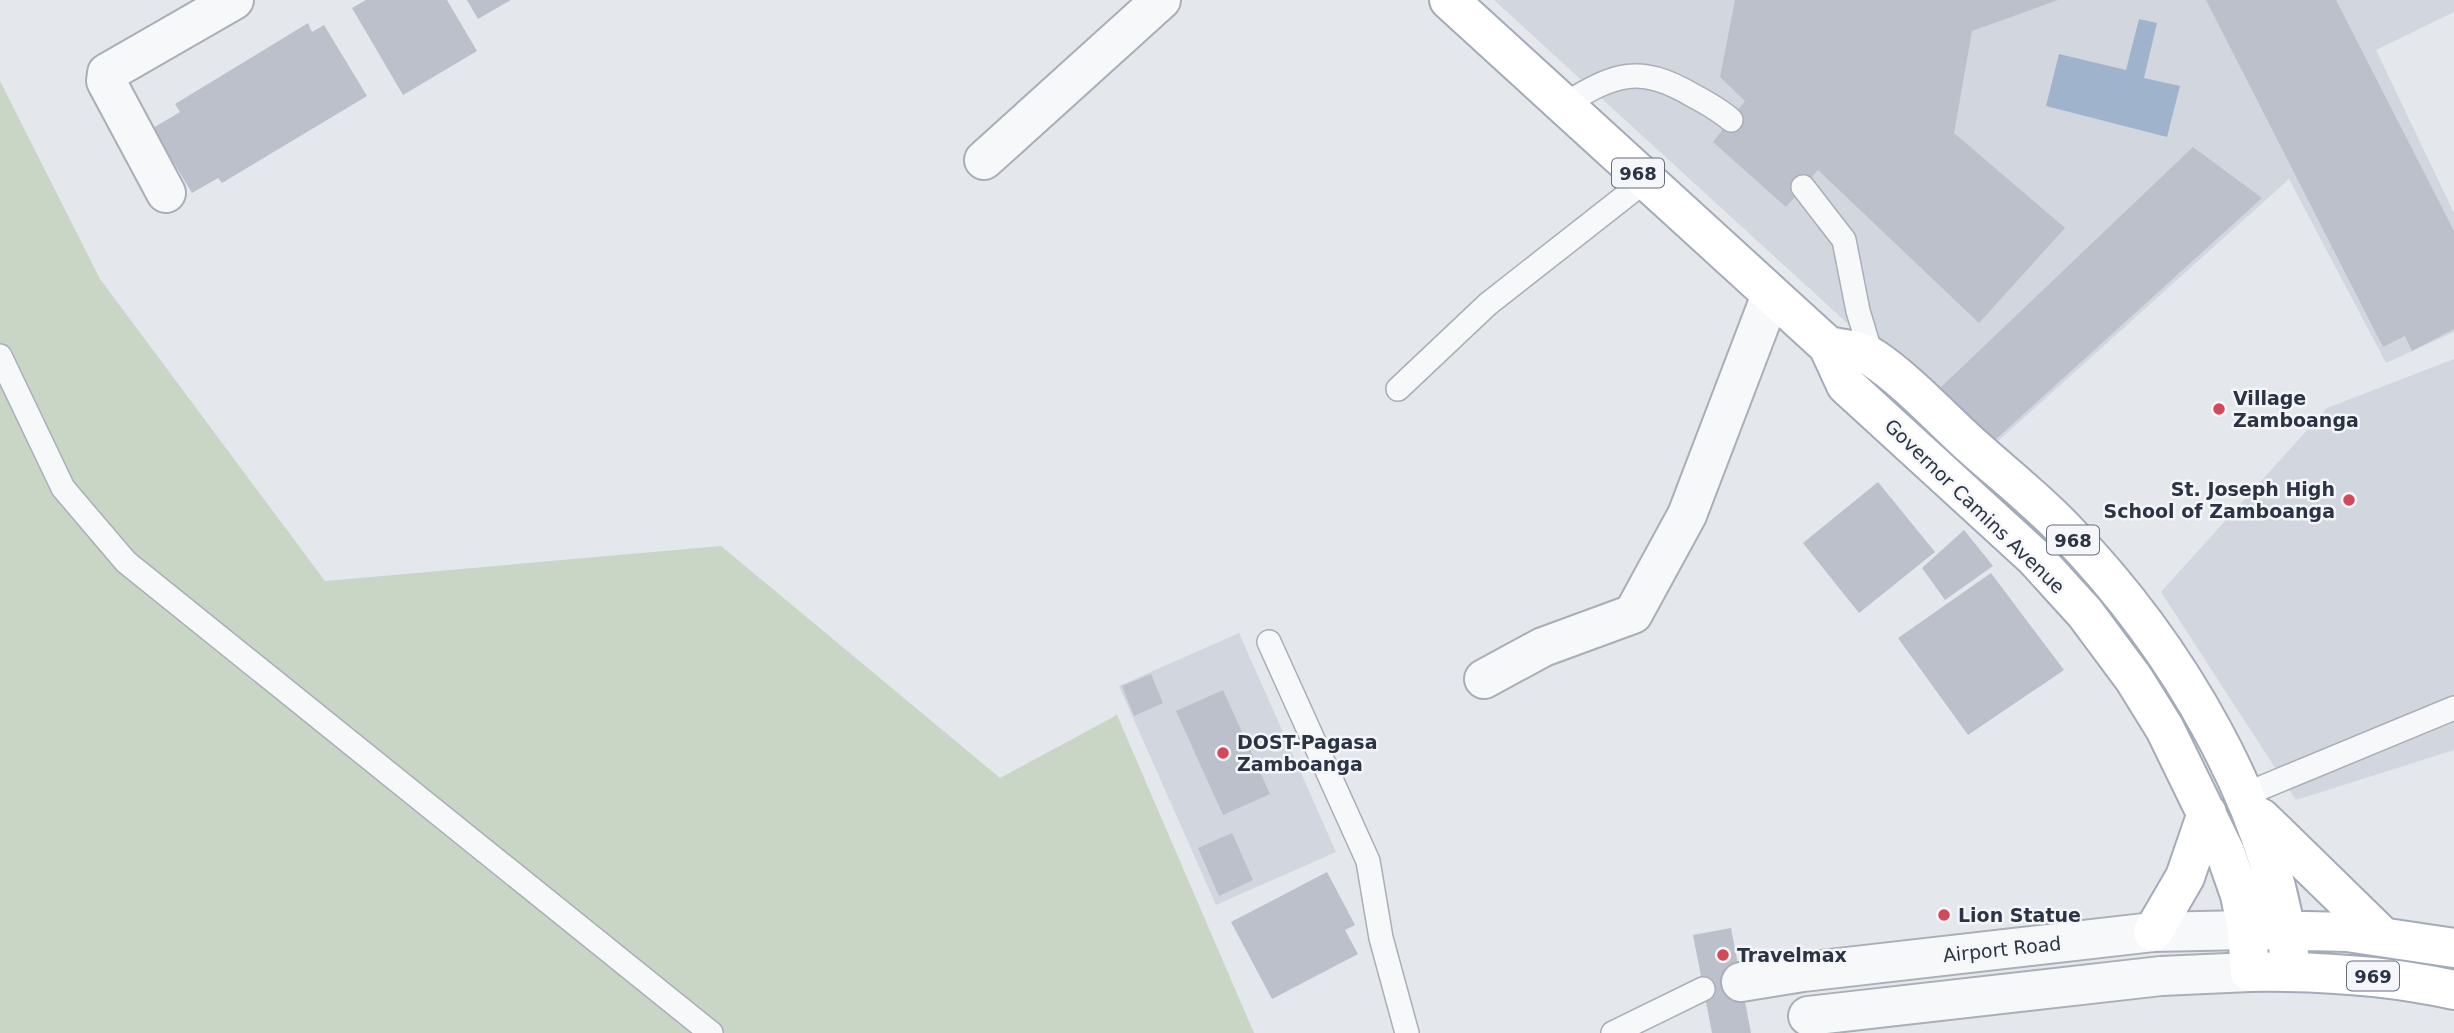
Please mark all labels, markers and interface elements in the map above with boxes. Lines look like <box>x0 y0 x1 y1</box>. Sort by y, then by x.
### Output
road number: 968 <box>1612 158 1664 188</box>
place label: Village Zamboanga <box>2233 387 2359 431</box>
marker: Village Zamboanga <box>2211 401 2227 417</box>
street label: Governor Camins Avenue <box>1880 414 2070 598</box>
place label: St. Joseph High School of Zamboanga <box>2104 478 2335 522</box>
marker: St. Joseph High School of Zamboanga <box>2341 492 2357 508</box>
road number: 968 <box>2047 526 2099 554</box>
place label: DOST-Pagasa Zamboanga <box>1237 731 1377 775</box>
marker: DOST-Pagasa Zamboanga <box>1215 745 1231 761</box>
place label: Lion Statue <box>1958 904 2081 926</box>
marker: Lion Statue <box>1936 907 1952 923</box>
street label: Airport Road <box>1942 932 2062 966</box>
place label: Travelmax <box>1737 944 1847 966</box>
marker: Travelmax <box>1715 947 1731 963</box>
road number: 969 <box>2347 961 2399 990</box>

